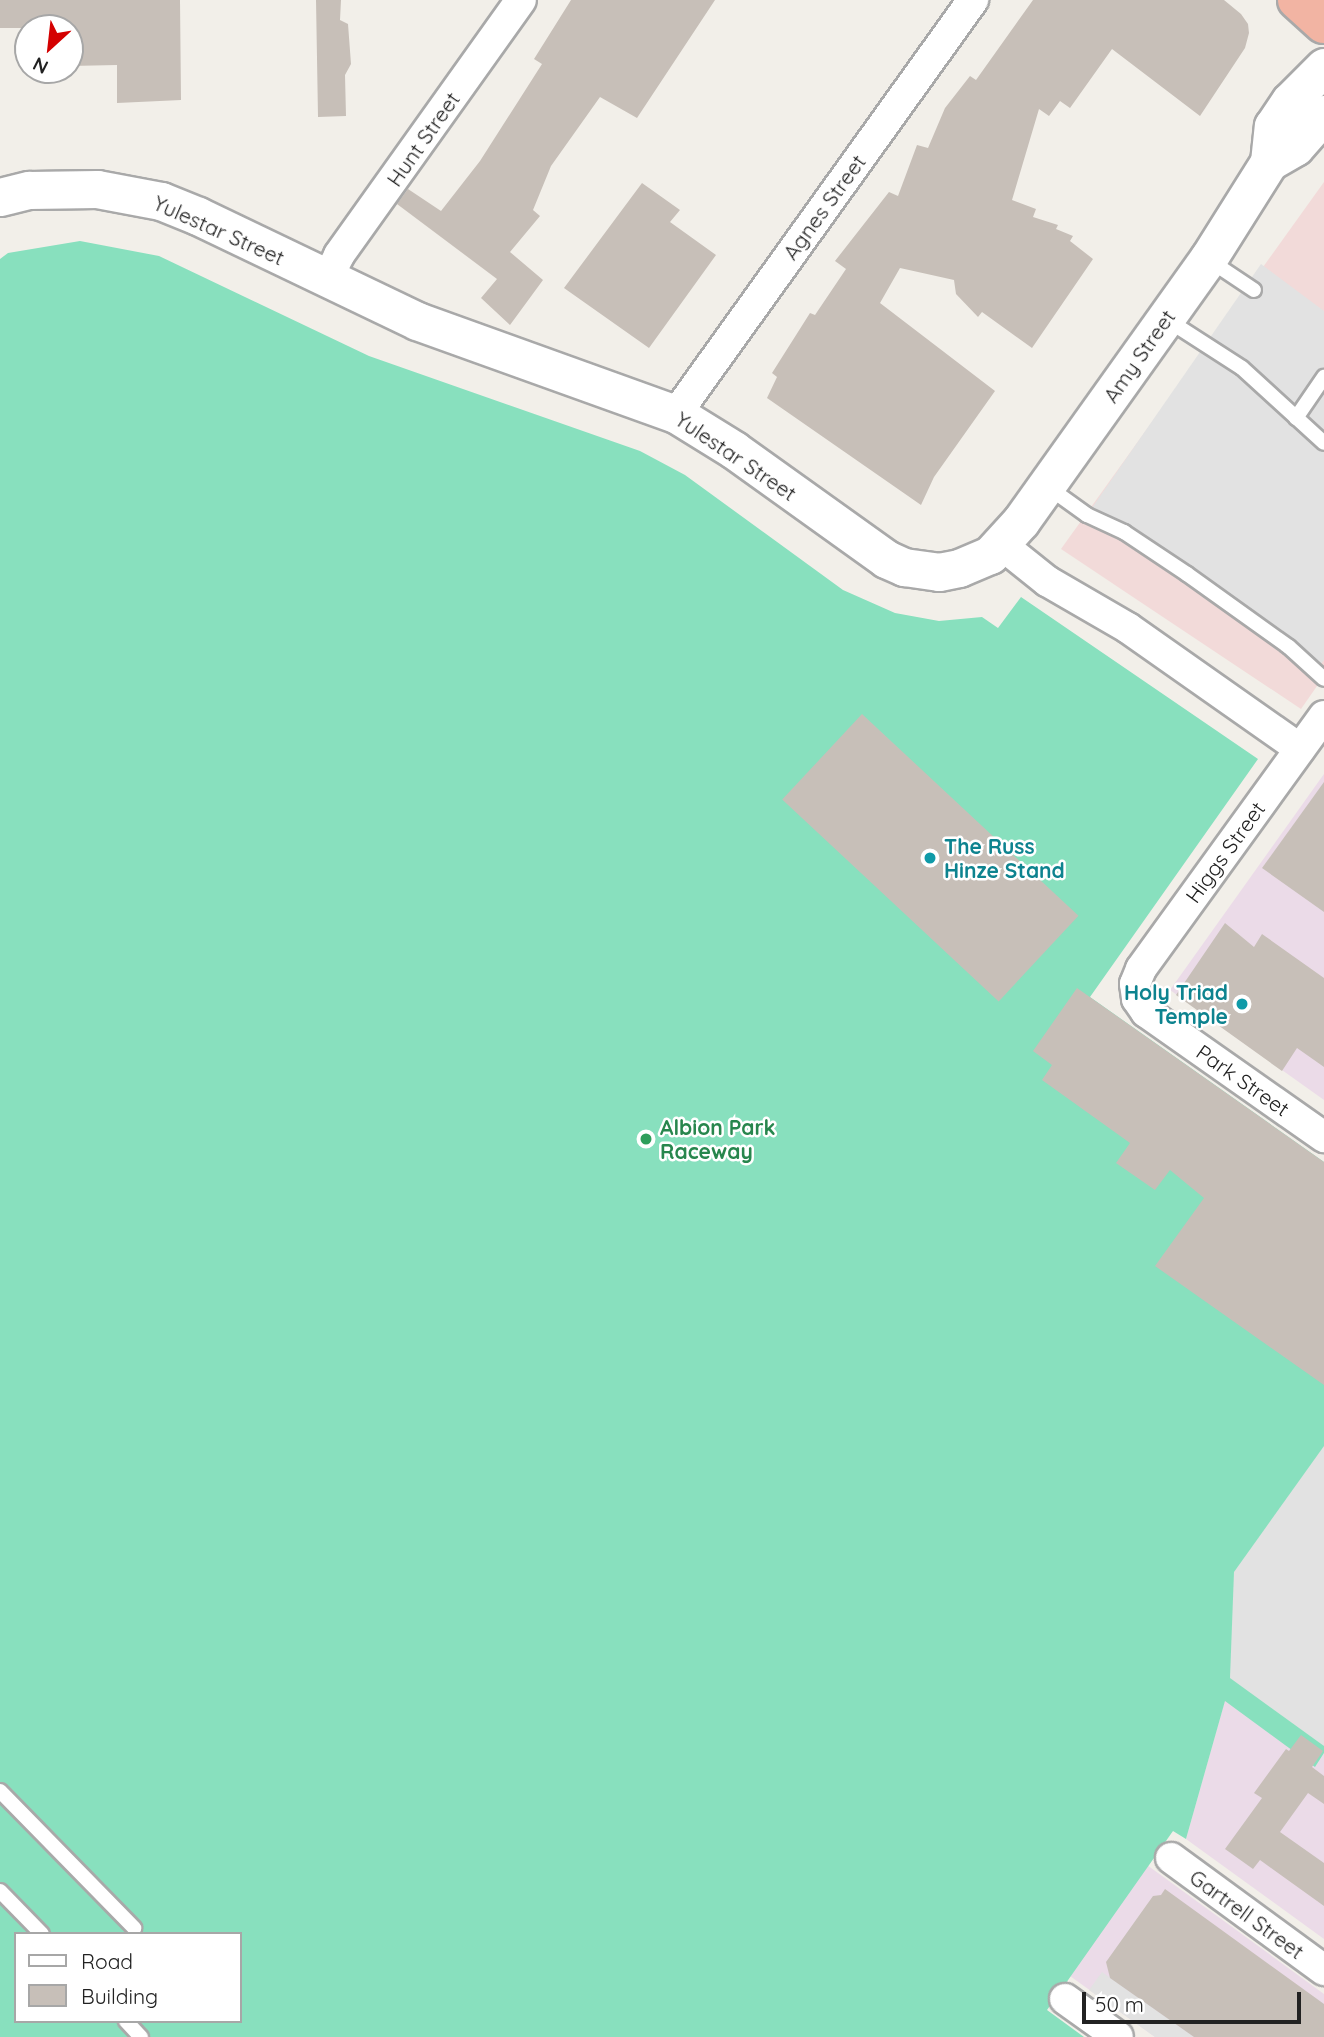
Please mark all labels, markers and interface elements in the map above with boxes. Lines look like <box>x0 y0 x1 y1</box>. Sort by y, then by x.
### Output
north arrow <box>14 14 84 84</box>
text: N <box>29 52 52 80</box>
street label: Hunt Street <box>381 87 465 191</box>
street label: Agnes Street <box>777 150 871 264</box>
street label: Yulestar Street <box>150 190 288 270</box>
street label: Amy Street <box>1098 305 1180 407</box>
street label: Yulestar Street <box>671 406 801 506</box>
street label: Higgs Street <box>1180 797 1270 907</box>
place label: The Russ Hinze Stand <box>944 833 1065 883</box>
marker: The Russ Hinze Stand <box>922 850 938 866</box>
place label: Holy Triad Temple <box>1124 979 1228 1029</box>
marker: Holy Triad Temple <box>1234 996 1250 1012</box>
street label: Park Street <box>1192 1039 1294 1121</box>
place label: Albion Park Raceway <box>660 1114 776 1164</box>
marker: Albion Park Raceway <box>638 1131 654 1147</box>
street label: Gartrell Street <box>1185 1864 1309 1964</box>
legend <box>14 1932 242 2023</box>
text: Road <box>81 1948 133 1974</box>
scale bar <box>1086 1978 1305 2022</box>
text: Building <box>81 1983 158 2009</box>
text: 50 m <box>1095 1991 1144 2017</box>

